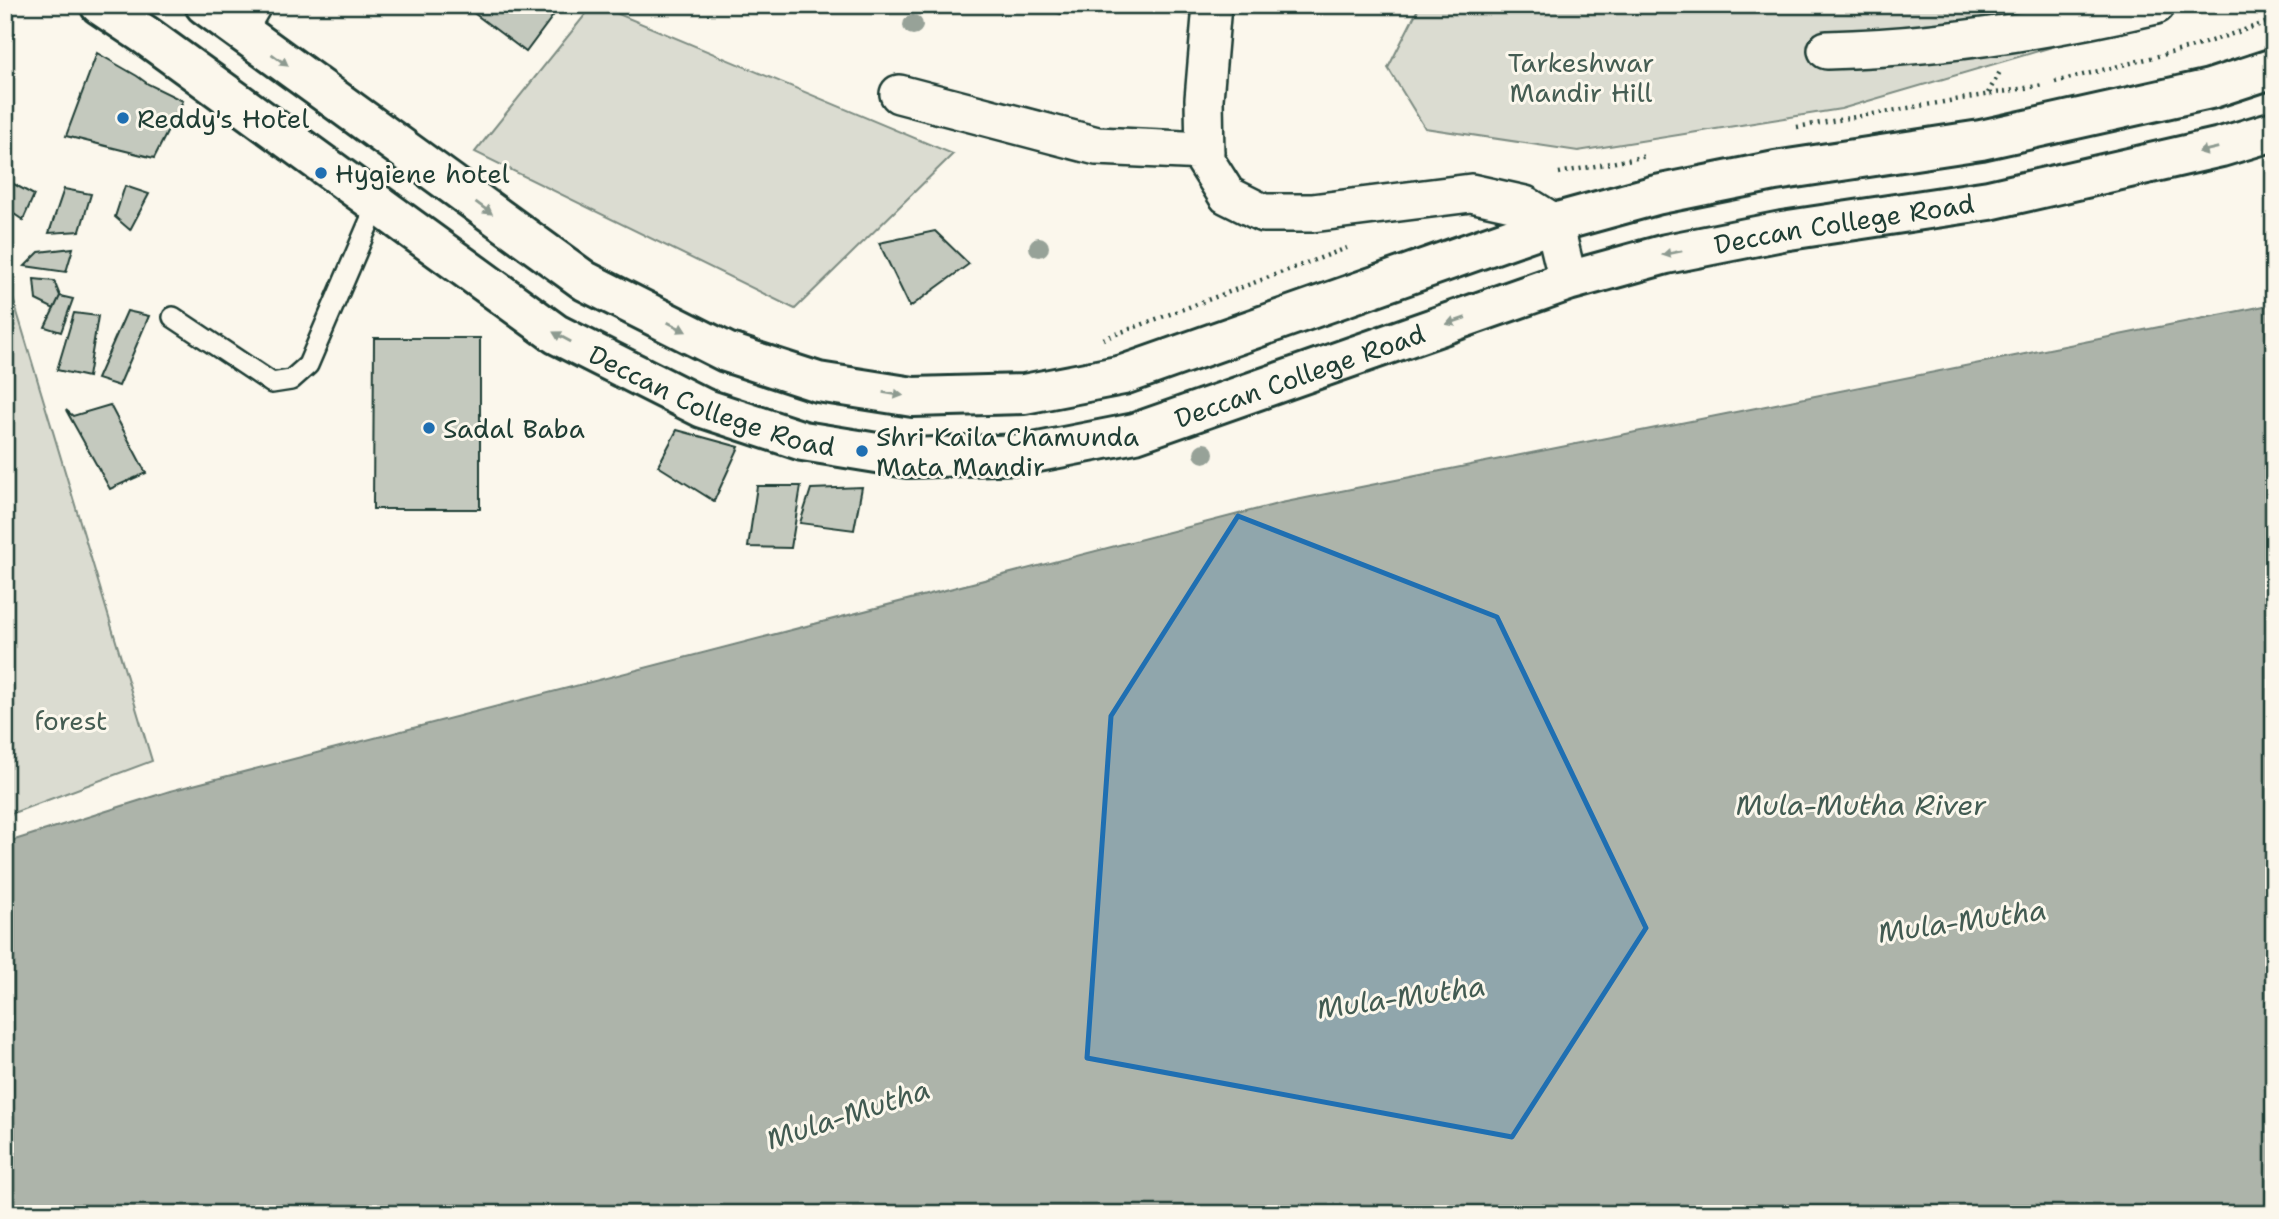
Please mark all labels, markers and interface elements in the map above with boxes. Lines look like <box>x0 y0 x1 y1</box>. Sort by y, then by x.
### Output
park label: Tarkeshwar Mandir Hill <box>1508 45 1654 110</box>
one-way arrow <box>271 52 289 66</box>
place label: Reddy's Hotel <box>137 101 309 136</box>
marker: Reddy's Hotel <box>115 110 131 126</box>
one-way arrow <box>2197 145 2219 156</box>
place label: Hygiene hotel <box>335 156 510 191</box>
marker: Hygiene hotel <box>313 165 329 181</box>
street label: Deccan College Road <box>1711 185 1976 262</box>
one-way arrow <box>475 200 493 214</box>
one-way arrow <box>1661 247 1683 258</box>
street label: Deccan College Road <box>1170 315 1429 435</box>
one-way arrow <box>1445 316 1466 327</box>
one-way arrow <box>667 322 687 333</box>
one-way arrow <box>553 331 572 343</box>
street label: Deccan College Road <box>583 336 838 463</box>
one-way arrow <box>882 389 904 400</box>
place label: Sadal Baba <box>443 411 585 446</box>
place label: Shri Kaila Chamunda Mata Mandir <box>876 419 1139 484</box>
marker: Sadal Baba <box>421 420 437 436</box>
marker: Shri Kaila Chamunda Mata Mandir <box>854 443 870 459</box>
park label: forest <box>35 703 107 738</box>
water label: Mula-Mutha River <box>1736 786 1987 824</box>
water label: Mula-Mutha <box>1875 890 2049 952</box>
water label: Mula-Mutha <box>1314 966 1488 1028</box>
water label: Mula-Mutha <box>761 1070 935 1158</box>

